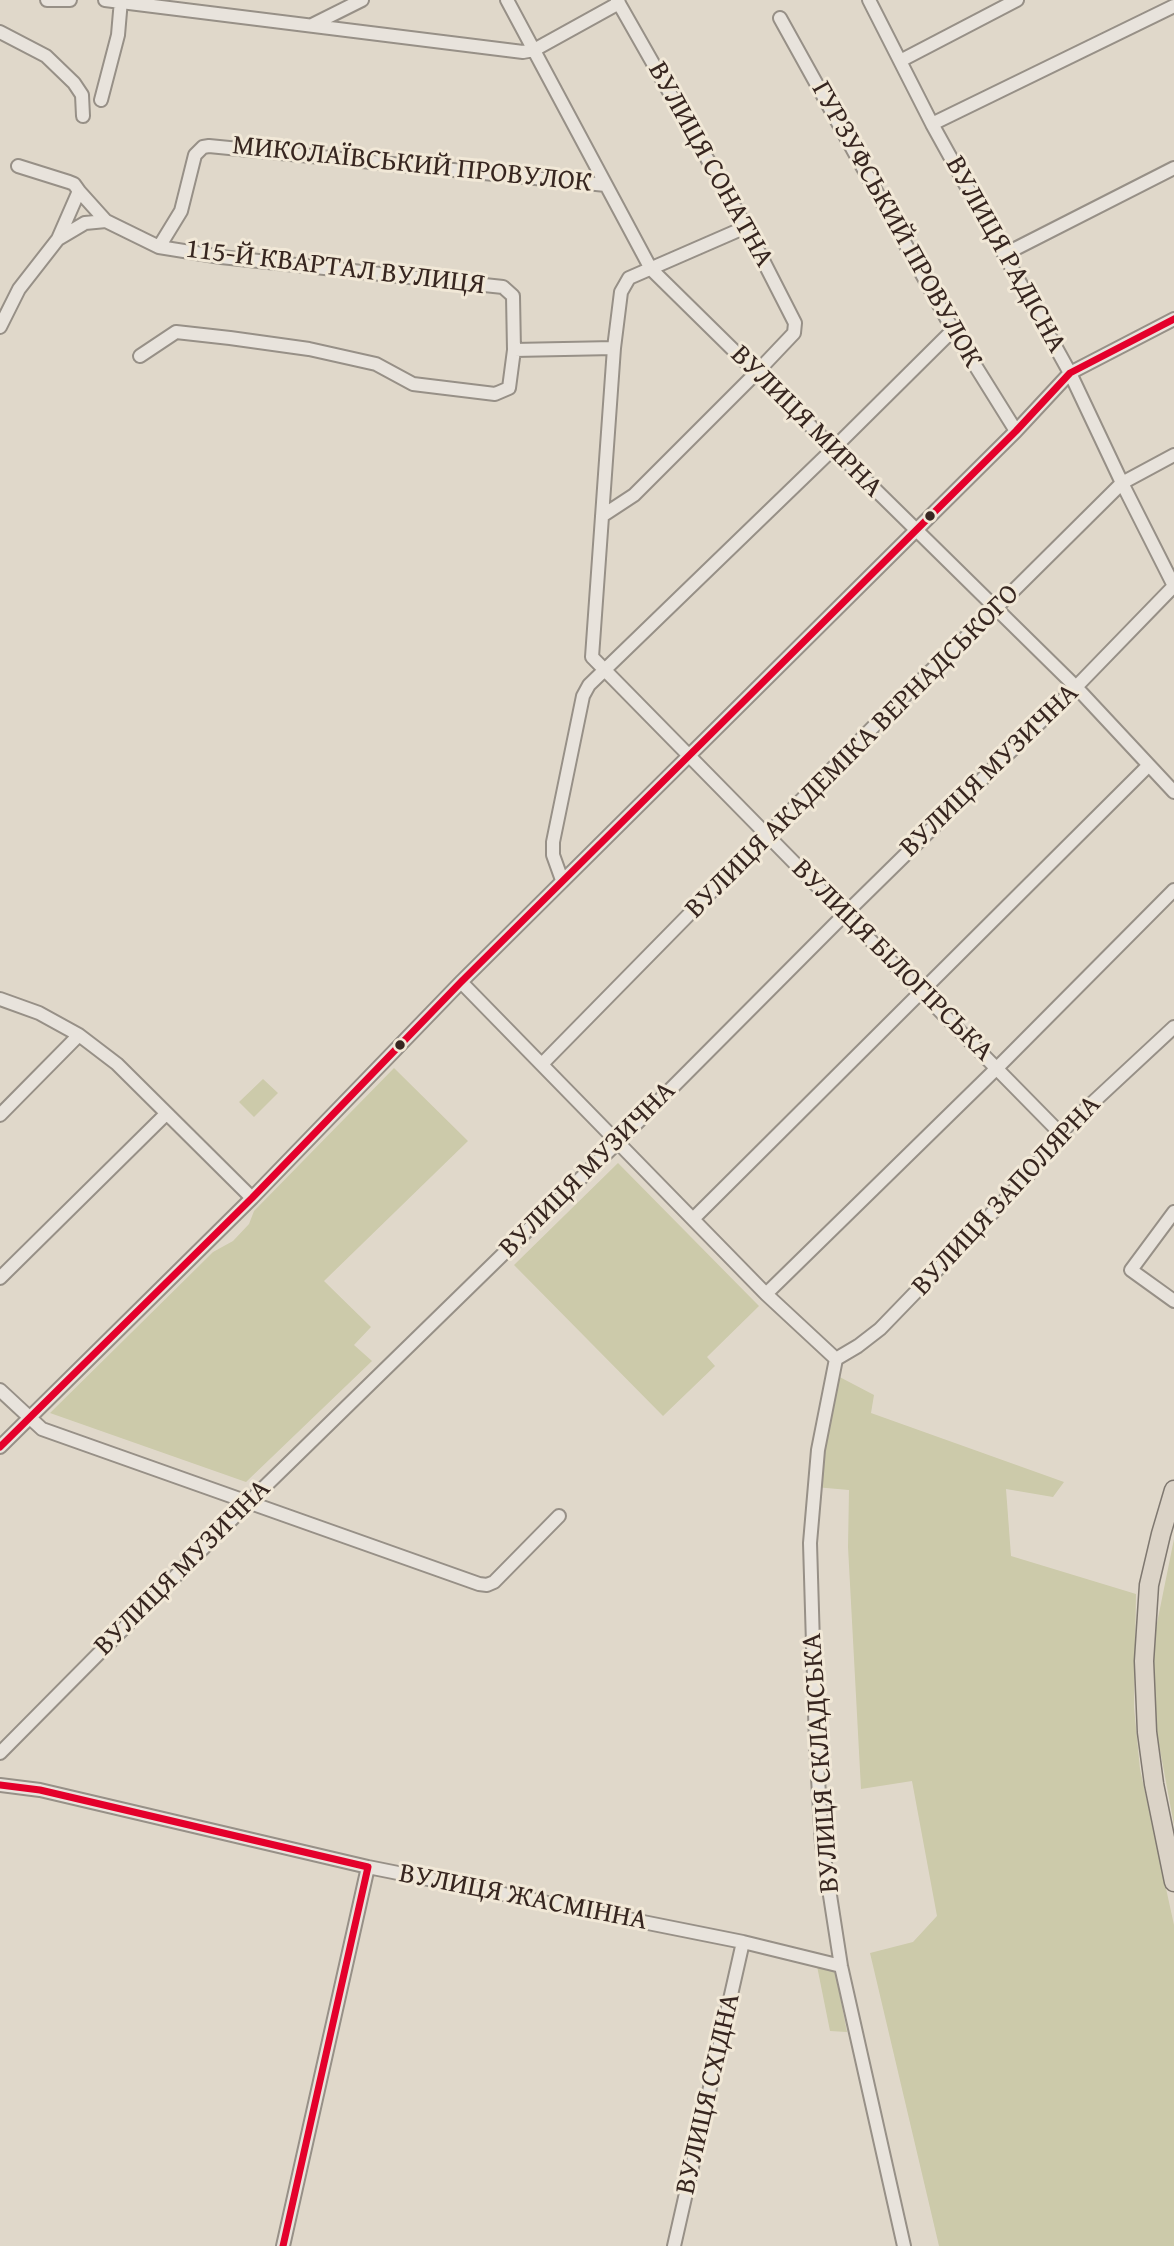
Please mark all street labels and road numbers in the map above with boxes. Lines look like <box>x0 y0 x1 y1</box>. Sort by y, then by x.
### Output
street label: ВУЛИЦЯ СОНАТНА <box>640 57 780 273</box>
street label: ГУРЗУФСЬКИЙ ПРОВУЛОК <box>803 76 989 374</box>
street label: МИКОЛАЇВСЬКИЙ ПРОВУЛОК <box>231 129 593 201</box>
street label: ВУЛИЦЯ РАДІСНА <box>937 151 1073 359</box>
street label: 115-Й КВАРТАЛ ВУЛИЦЯ <box>184 233 486 303</box>
street label: ВУЛИЦЯ МИРНА <box>723 339 889 505</box>
street label: ВУЛИЦЯ АКАДЕМІКА ВЕРНАДСЬКОГО <box>679 578 1027 926</box>
street label: ВУЛИЦЯ МУЗИЧНА <box>894 677 1086 865</box>
street label: ВУЛИЦЯ БІЛОГІРСЬКА <box>784 853 1000 1069</box>
street label: ВУЛИЦЯ МУЗИЧНА <box>493 1075 683 1265</box>
street label: ВУЛИЦЯ ЗАПОЛЯРНА <box>906 1089 1108 1303</box>
street label: ВУЛИЦЯ МУЗИЧНА <box>88 1473 278 1663</box>
street label: ВУЛИЦЯ СКЛАДСЬКА <box>796 1632 848 1894</box>
street label: ВУЛИЦЯ ЖАСМІННА <box>396 1857 650 1939</box>
street label: ВУЛИЦЯ СХІДНА <box>670 1990 748 2198</box>

